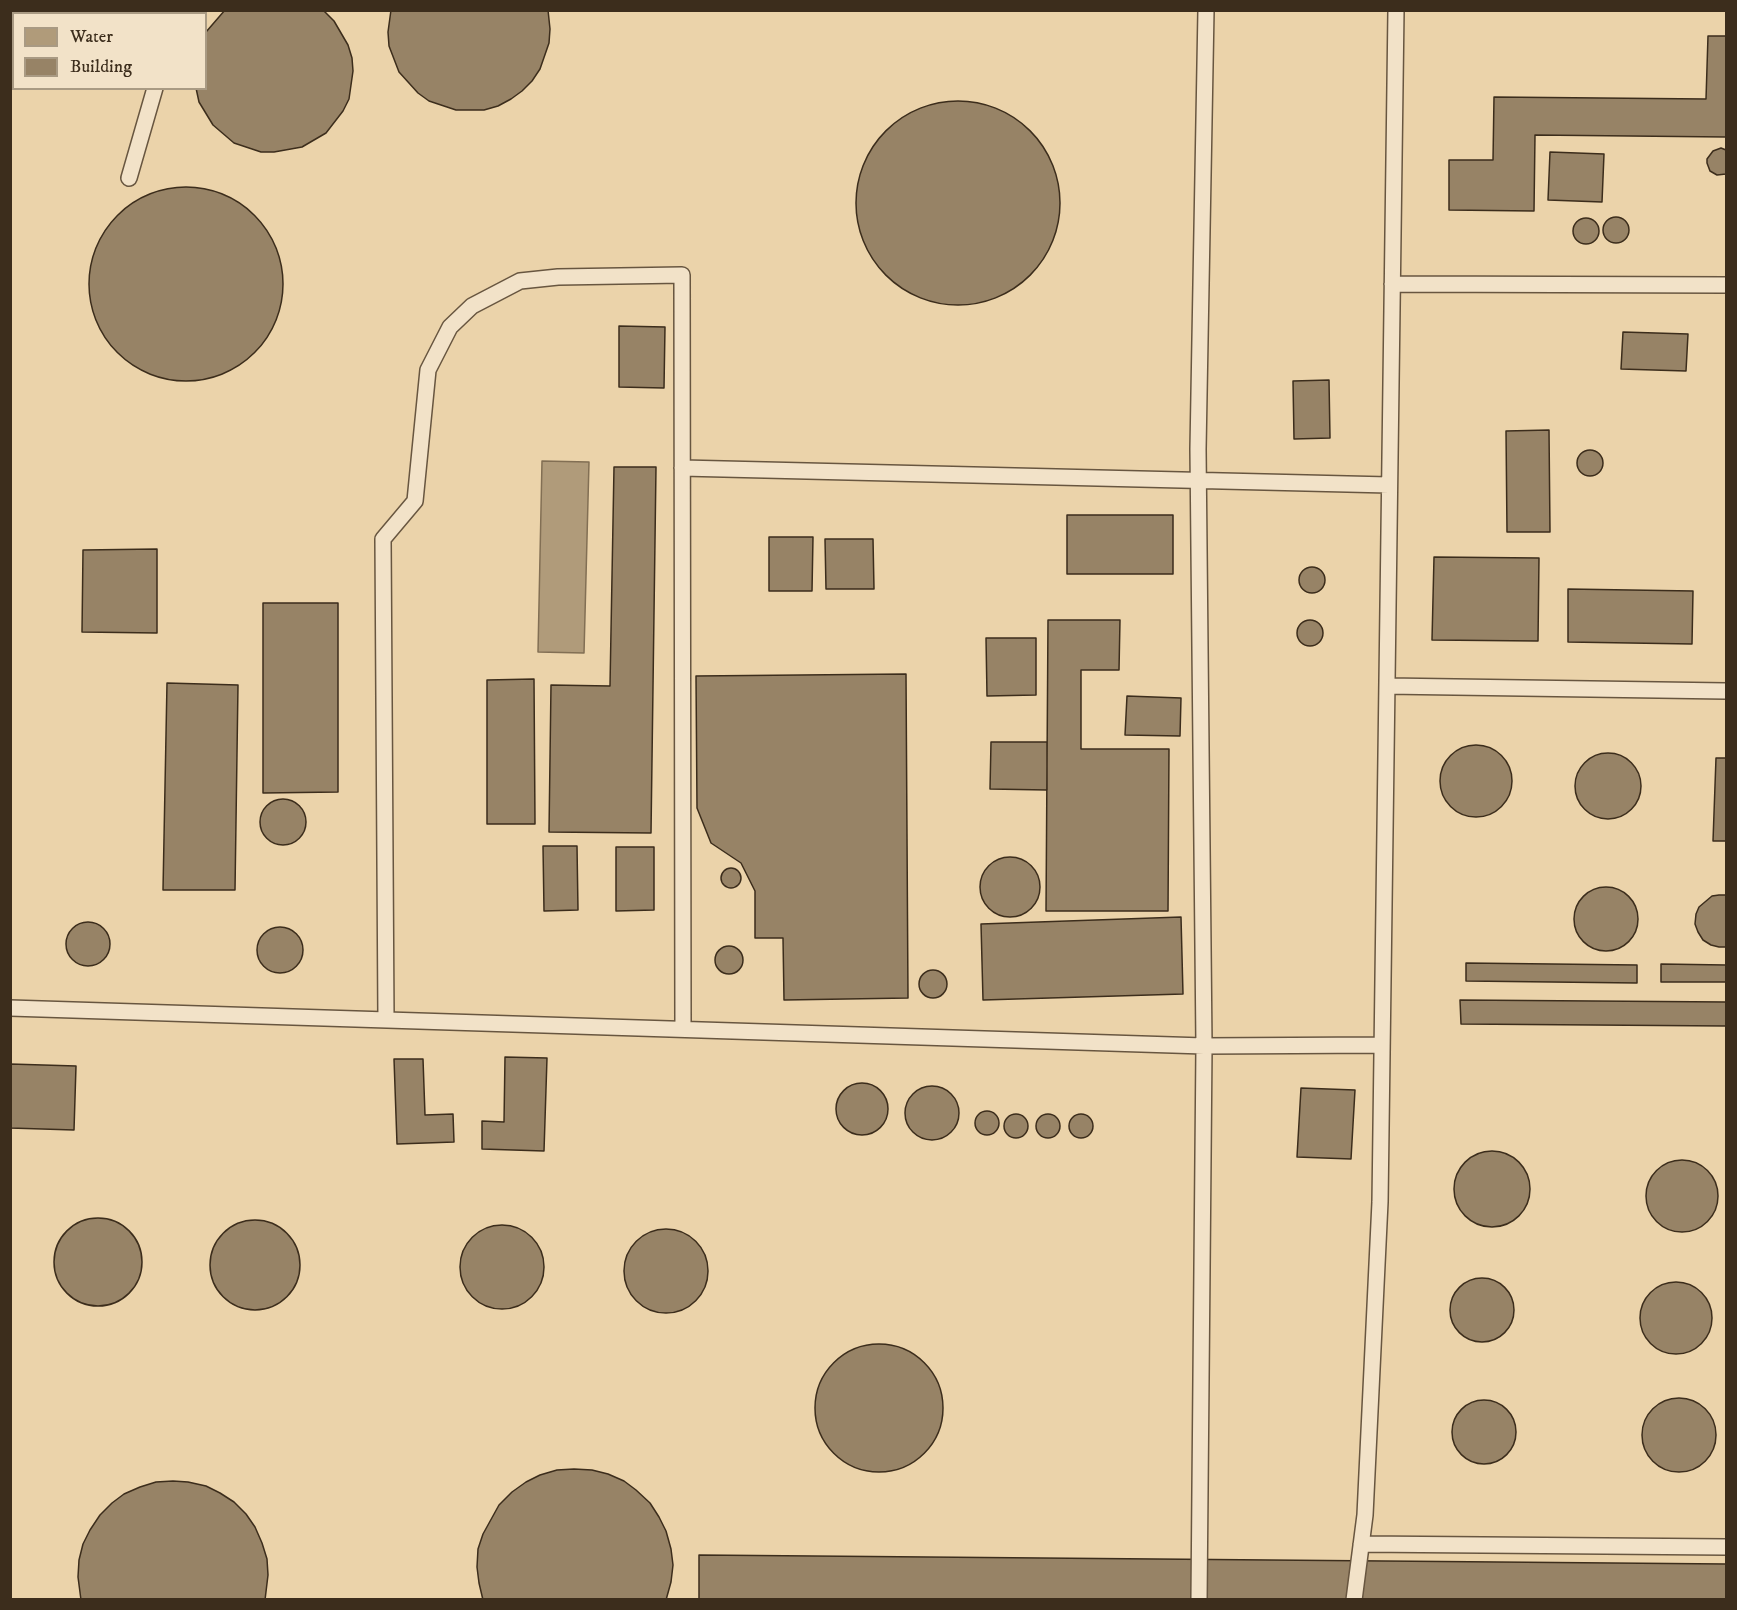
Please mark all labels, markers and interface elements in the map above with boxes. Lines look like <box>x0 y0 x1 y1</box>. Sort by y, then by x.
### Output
legend <box>12 12 207 90</box>
text: Water <box>70 26 113 48</box>
text: Building <box>70 56 132 78</box>

